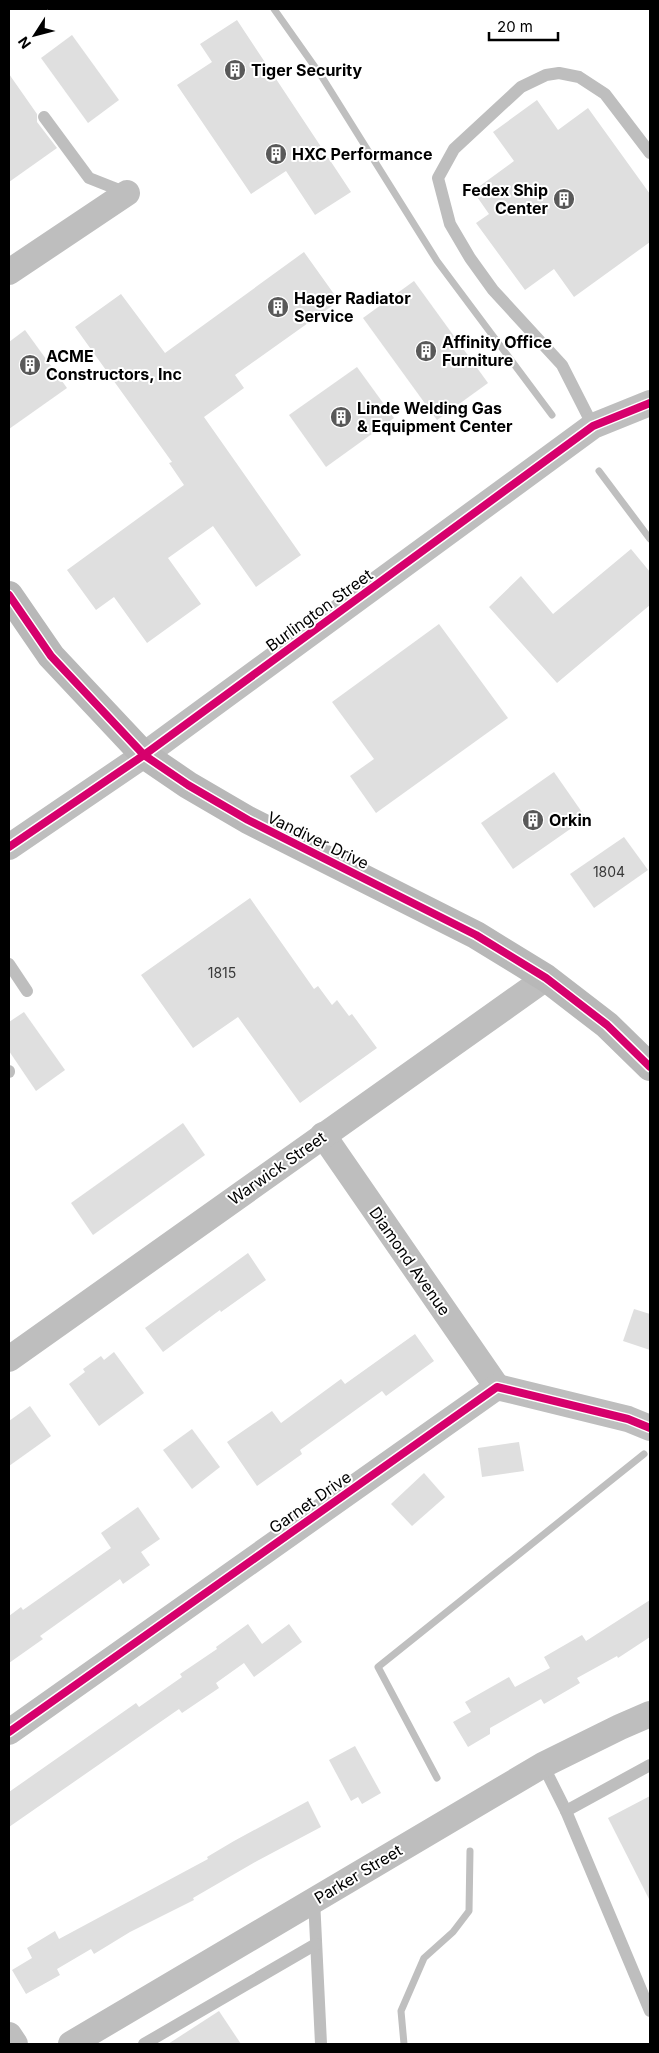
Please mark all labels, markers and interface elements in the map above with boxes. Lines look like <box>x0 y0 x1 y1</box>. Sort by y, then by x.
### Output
north arrow <box>10 10 60 60</box>
scale bar <box>489 10 558 42</box>
text: 20 m <box>497 17 533 36</box>
text: N <box>14 34 34 52</box>
building icon: Tiger Security <box>223 58 247 82</box>
place label: Tiger Security <box>251 60 363 80</box>
building icon: HXC Performance <box>264 142 288 166</box>
place label: HXC Performance <box>292 144 432 164</box>
place label: Fedex Ship Center <box>462 180 548 218</box>
building icon: Fedex Ship Center <box>552 187 576 211</box>
place label: Hager Radiator Service <box>294 288 411 326</box>
building icon: Hager Radiator Service <box>266 295 290 319</box>
place label: Affinity Office Furniture <box>442 332 552 370</box>
building icon: Affinity Office Furniture <box>414 339 438 363</box>
place label: ACME Constructors, Inc <box>46 346 182 384</box>
building icon: ACME Constructors, Inc <box>18 353 42 377</box>
place label: Linde Welding Gas & Equipment Center <box>357 398 513 436</box>
building icon: Linde Welding Gas & Equipment Center <box>329 405 353 429</box>
street label: Burlington Street <box>262 565 376 655</box>
street label: Vandiver Drive <box>264 807 372 873</box>
building icon: Orkin <box>521 808 545 832</box>
place label: Orkin <box>549 810 592 830</box>
house number: 1804 <box>593 863 625 880</box>
house number: 1815 <box>208 964 236 981</box>
street label: Warwick Street <box>224 1127 330 1209</box>
street label: Diamond Avenue <box>365 1203 455 1319</box>
street label: Garnet Drive <box>265 1466 355 1538</box>
street label: Parker Street <box>310 1840 406 1908</box>

